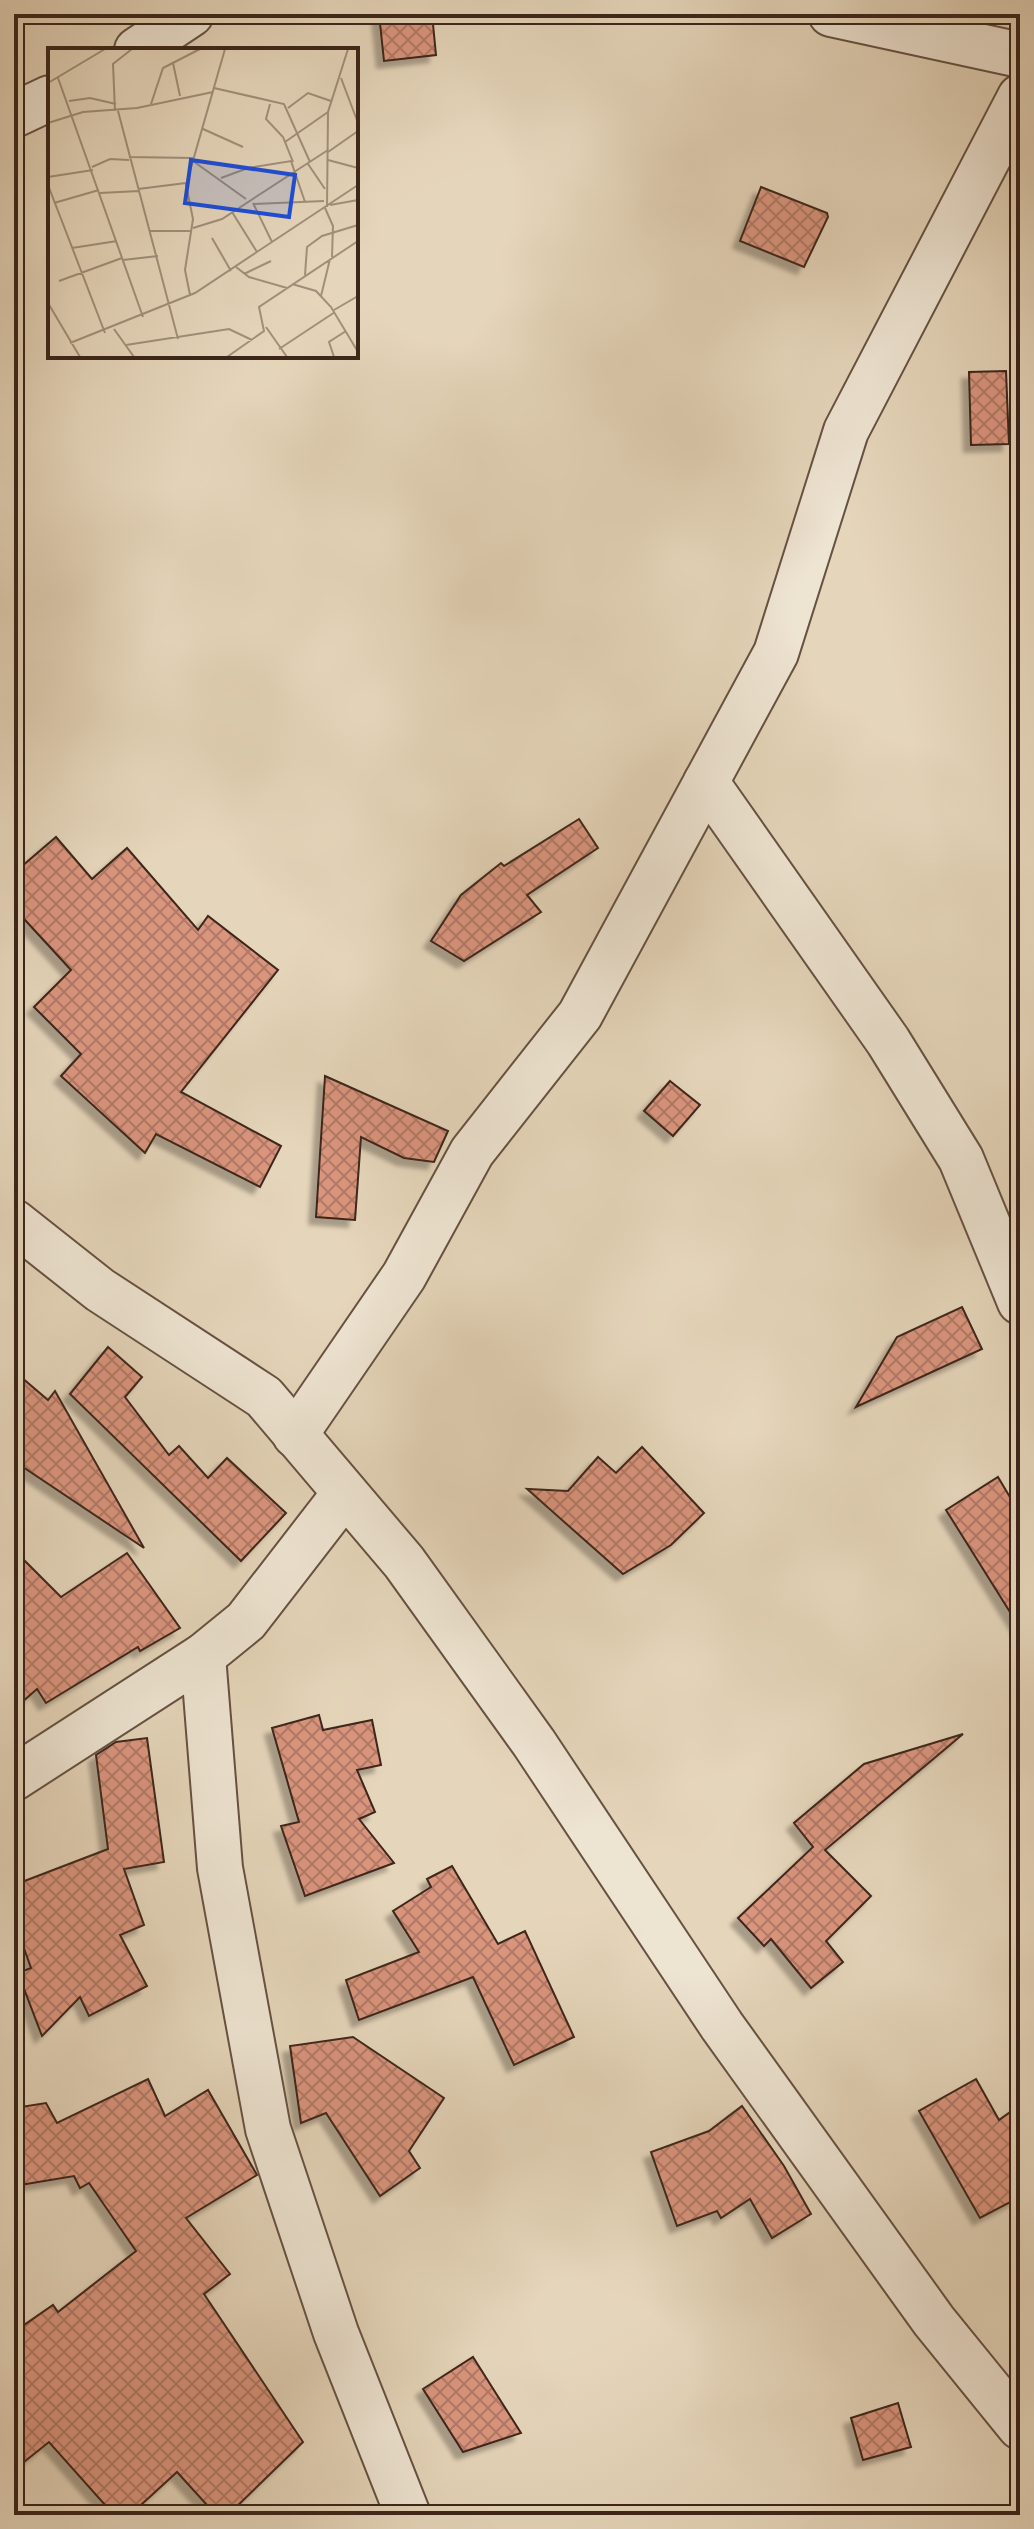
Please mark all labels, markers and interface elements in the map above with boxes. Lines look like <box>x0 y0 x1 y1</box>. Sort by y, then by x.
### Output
inset map <box>48 48 358 358</box>

